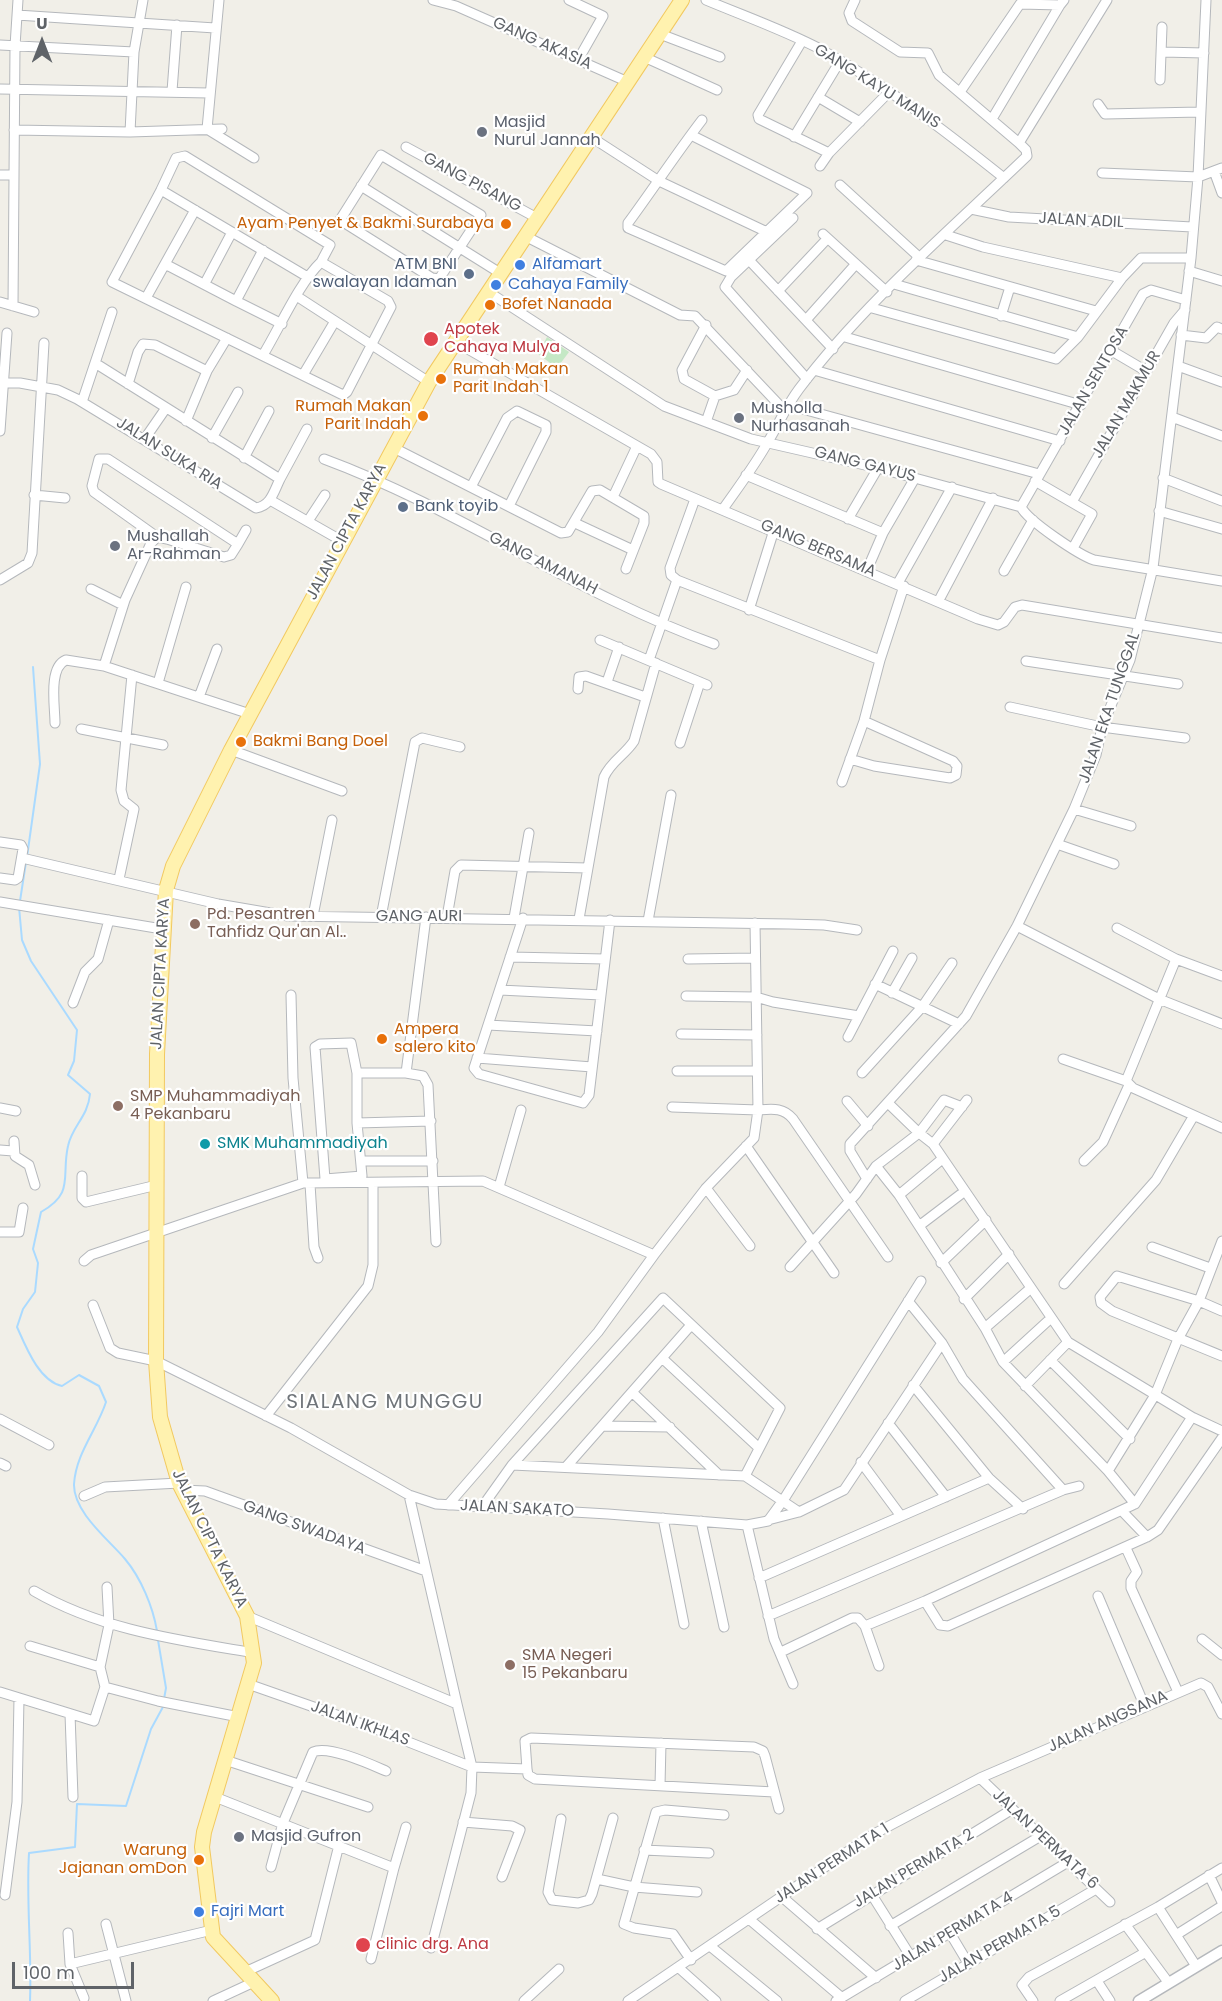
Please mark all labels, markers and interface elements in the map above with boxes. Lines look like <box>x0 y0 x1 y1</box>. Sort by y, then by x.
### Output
north arrow <box>12 12 72 72</box>
text: U <box>36 12 48 35</box>
street label: GANG AKASIA <box>489 14 595 74</box>
street label: GANG KAYU MANIS <box>810 40 944 134</box>
place label: Masjid Nurul Jannah <box>494 113 601 151</box>
marker: Masjid Nurul Jannah <box>475 125 489 139</box>
street label: GANG PISANG <box>420 149 524 217</box>
street label: JALAN ADIL <box>1038 209 1124 233</box>
place label: Ayam Penyet & Bakmi Surabaya <box>237 214 494 234</box>
marker: Ayam Penyet & Bakmi Surabaya <box>499 217 513 231</box>
place label: ATM BNI swalayan Idaman <box>313 255 457 293</box>
place label: Alfamart <box>532 255 602 275</box>
marker: Alfamart <box>513 258 527 272</box>
marker: ATM BNI swalayan Idaman <box>462 267 476 281</box>
place label: Cahaya Family <box>508 275 629 295</box>
marker: Cahaya Family <box>489 278 503 292</box>
place label: Bofet Nanada <box>502 295 612 315</box>
marker: Bofet Nanada <box>483 298 497 312</box>
place label: Apotek Cahaya Mulya <box>444 320 560 358</box>
street label: JALAN SENTOSA <box>1055 323 1133 439</box>
marker: Apotek Cahaya Mulya <box>422 330 440 348</box>
street label: JALAN MAKMUR <box>1088 348 1166 462</box>
place label: Rumah Makan Parit Indah 1 <box>453 360 569 398</box>
marker: Rumah Makan Parit Indah 1 <box>434 372 448 386</box>
place label: Rumah Makan Parit Indah <box>295 397 411 435</box>
place label: Musholla Nurhasanah <box>751 399 850 437</box>
marker: Rumah Makan Parit Indah <box>416 409 430 423</box>
marker: Musholla Nurhasanah <box>732 411 746 425</box>
street label: JALAN SUKA RIA <box>112 414 226 494</box>
street label: GANG GAYUS <box>812 443 918 487</box>
street label: JALAN CIPTA KARYA <box>303 460 391 604</box>
place label: Bank toyib <box>415 497 498 517</box>
marker: Bank toyib <box>396 500 410 514</box>
street label: GANG BERSAMA <box>757 516 879 582</box>
place label: Mushallah Ar-Rahman <box>127 527 221 565</box>
street label: GANG AMANAH <box>485 528 601 600</box>
marker: Mushallah Ar-Rahman <box>108 539 122 553</box>
street label: JALAN EKA TUNGGAL <box>1075 630 1145 786</box>
place label: Bakmi Bang Doel <box>253 732 388 752</box>
marker: Bakmi Bang Doel <box>234 735 248 749</box>
street label: JALAN CIPTA KARYA <box>147 898 175 1050</box>
place label: Pd. Pesantren Tahfidz Qur'an Al.. <box>207 905 346 943</box>
street label: GANG AURI <box>376 907 462 927</box>
marker: Pd. Pesantren Tahfidz Qur'an Al.. <box>188 917 202 931</box>
place label: Ampera salero kito <box>394 1020 476 1058</box>
marker: Ampera salero kito <box>375 1032 389 1046</box>
place label: SMP Muhammadiyah 4 Pekanbaru <box>130 1087 300 1125</box>
marker: SMP Muhammadiyah 4 Pekanbaru <box>111 1099 125 1113</box>
place label: SMK Muhammadiyah <box>217 1134 388 1154</box>
marker: SMK Muhammadiyah <box>198 1137 212 1151</box>
district label: SIALANG MUNGGU <box>286 1391 484 1415</box>
street label: JALAN CIPTA KARYA <box>167 1466 251 1612</box>
street label: JALAN SAKATO <box>459 1496 575 1522</box>
street label: GANG SWADAYA <box>240 1497 368 1559</box>
place label: SMA Negeri 15 Pekanbaru <box>522 1646 628 1684</box>
marker: SMA Negeri 15 Pekanbaru <box>503 1658 517 1672</box>
street label: JALAN ANGSANA <box>1045 1687 1171 1757</box>
street label: JALAN IKHLAS <box>308 1697 412 1751</box>
street label: JALAN PERMATA 6 <box>988 1786 1102 1894</box>
street label: JALAN PERMATA 1 <box>771 1820 893 1908</box>
street label: JALAN PERMATA 2 <box>850 1825 978 1913</box>
place label: Masjid Gufron <box>251 1827 361 1847</box>
marker: Masjid Gufron <box>232 1830 246 1844</box>
place label: Warung Jajanan omDon <box>59 1841 187 1879</box>
marker: Warung Jajanan omDon <box>192 1853 206 1867</box>
street label: JALAN PERMATA 4 <box>889 1888 1017 1976</box>
place label: Fajri Mart <box>211 1902 284 1922</box>
street label: JALAN PERMATA 5 <box>935 1902 1065 1988</box>
marker: Fajri Mart <box>192 1905 206 1919</box>
place label: clinic drg. Ana <box>376 1935 489 1955</box>
marker: clinic drg. Ana <box>354 1936 372 1954</box>
scale bar <box>15 1950 136 1988</box>
text: 100 m <box>23 1960 75 1985</box>

